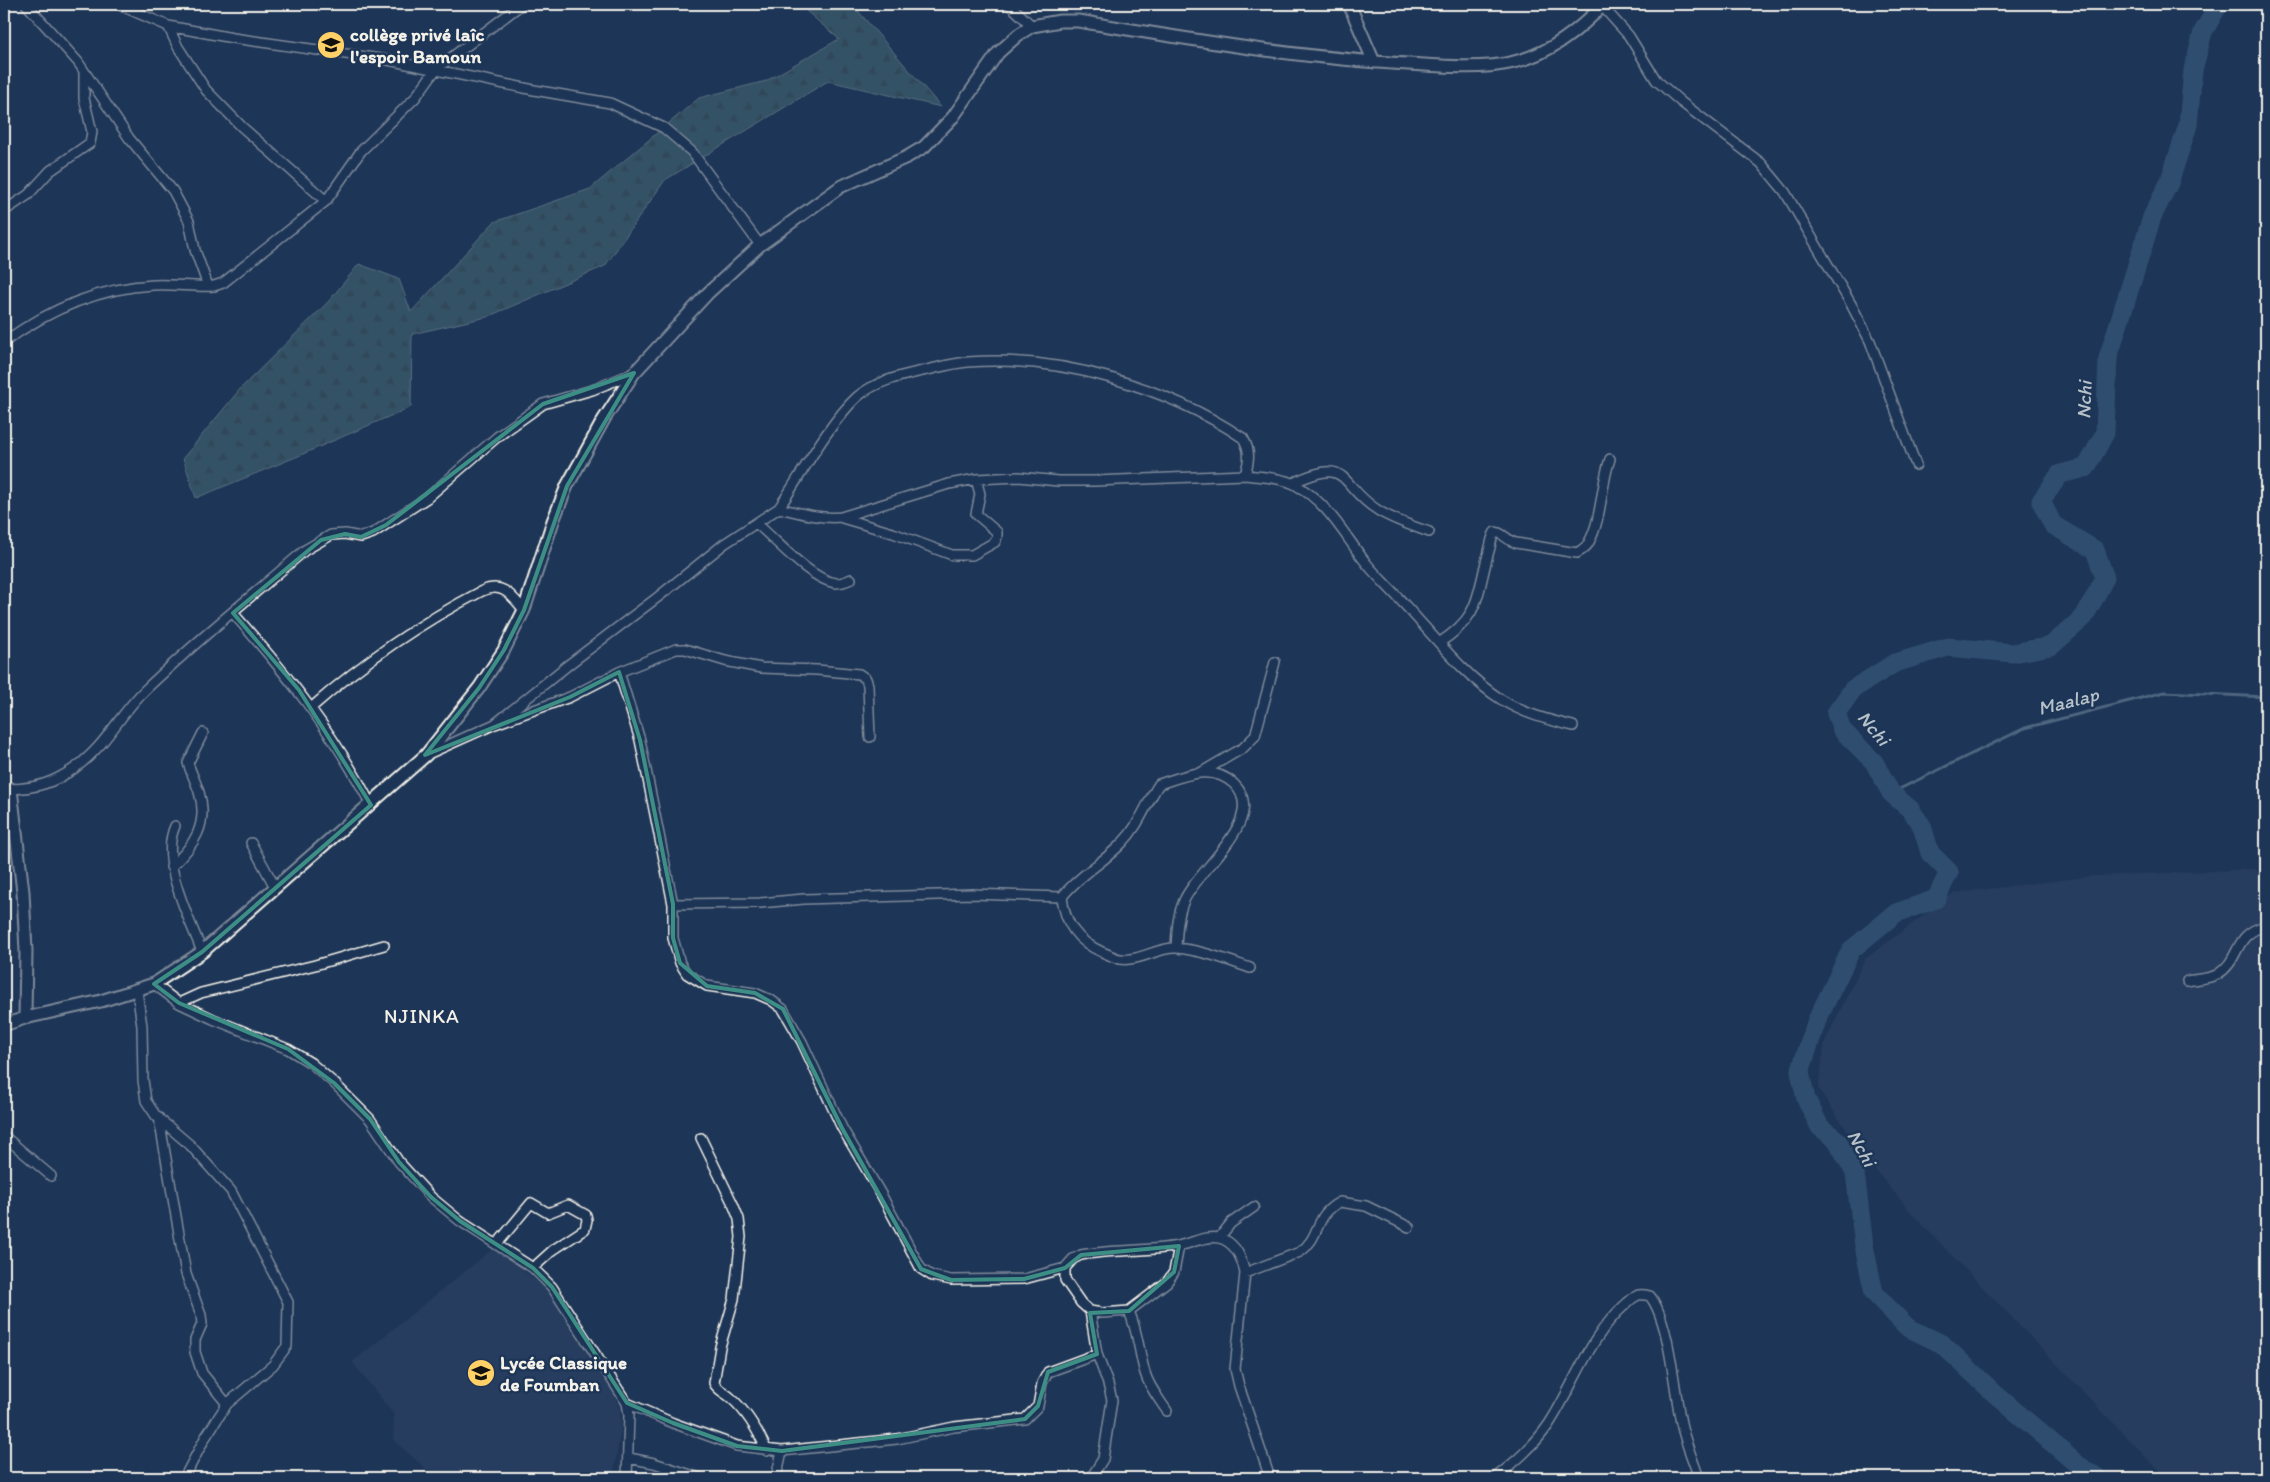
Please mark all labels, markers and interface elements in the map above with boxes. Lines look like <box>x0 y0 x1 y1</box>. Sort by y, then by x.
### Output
place label: collège privé laîc l'espoir Bamoun <box>350 23 485 68</box>
school or university icon: collège privé laîc l'espoir Bamoun <box>316 30 346 60</box>
water label: Nchi <box>2071 379 2097 420</box>
water label: Maalap <box>2035 682 2102 720</box>
water label: Nchi <box>1853 706 1897 752</box>
district label: NJINKA <box>384 1004 460 1028</box>
water label: Nchi <box>1842 1125 1883 1172</box>
place label: Lycée Classique de Foumban <box>500 1351 627 1396</box>
school or university icon: Lycée Classique de Foumban <box>466 1358 496 1388</box>

